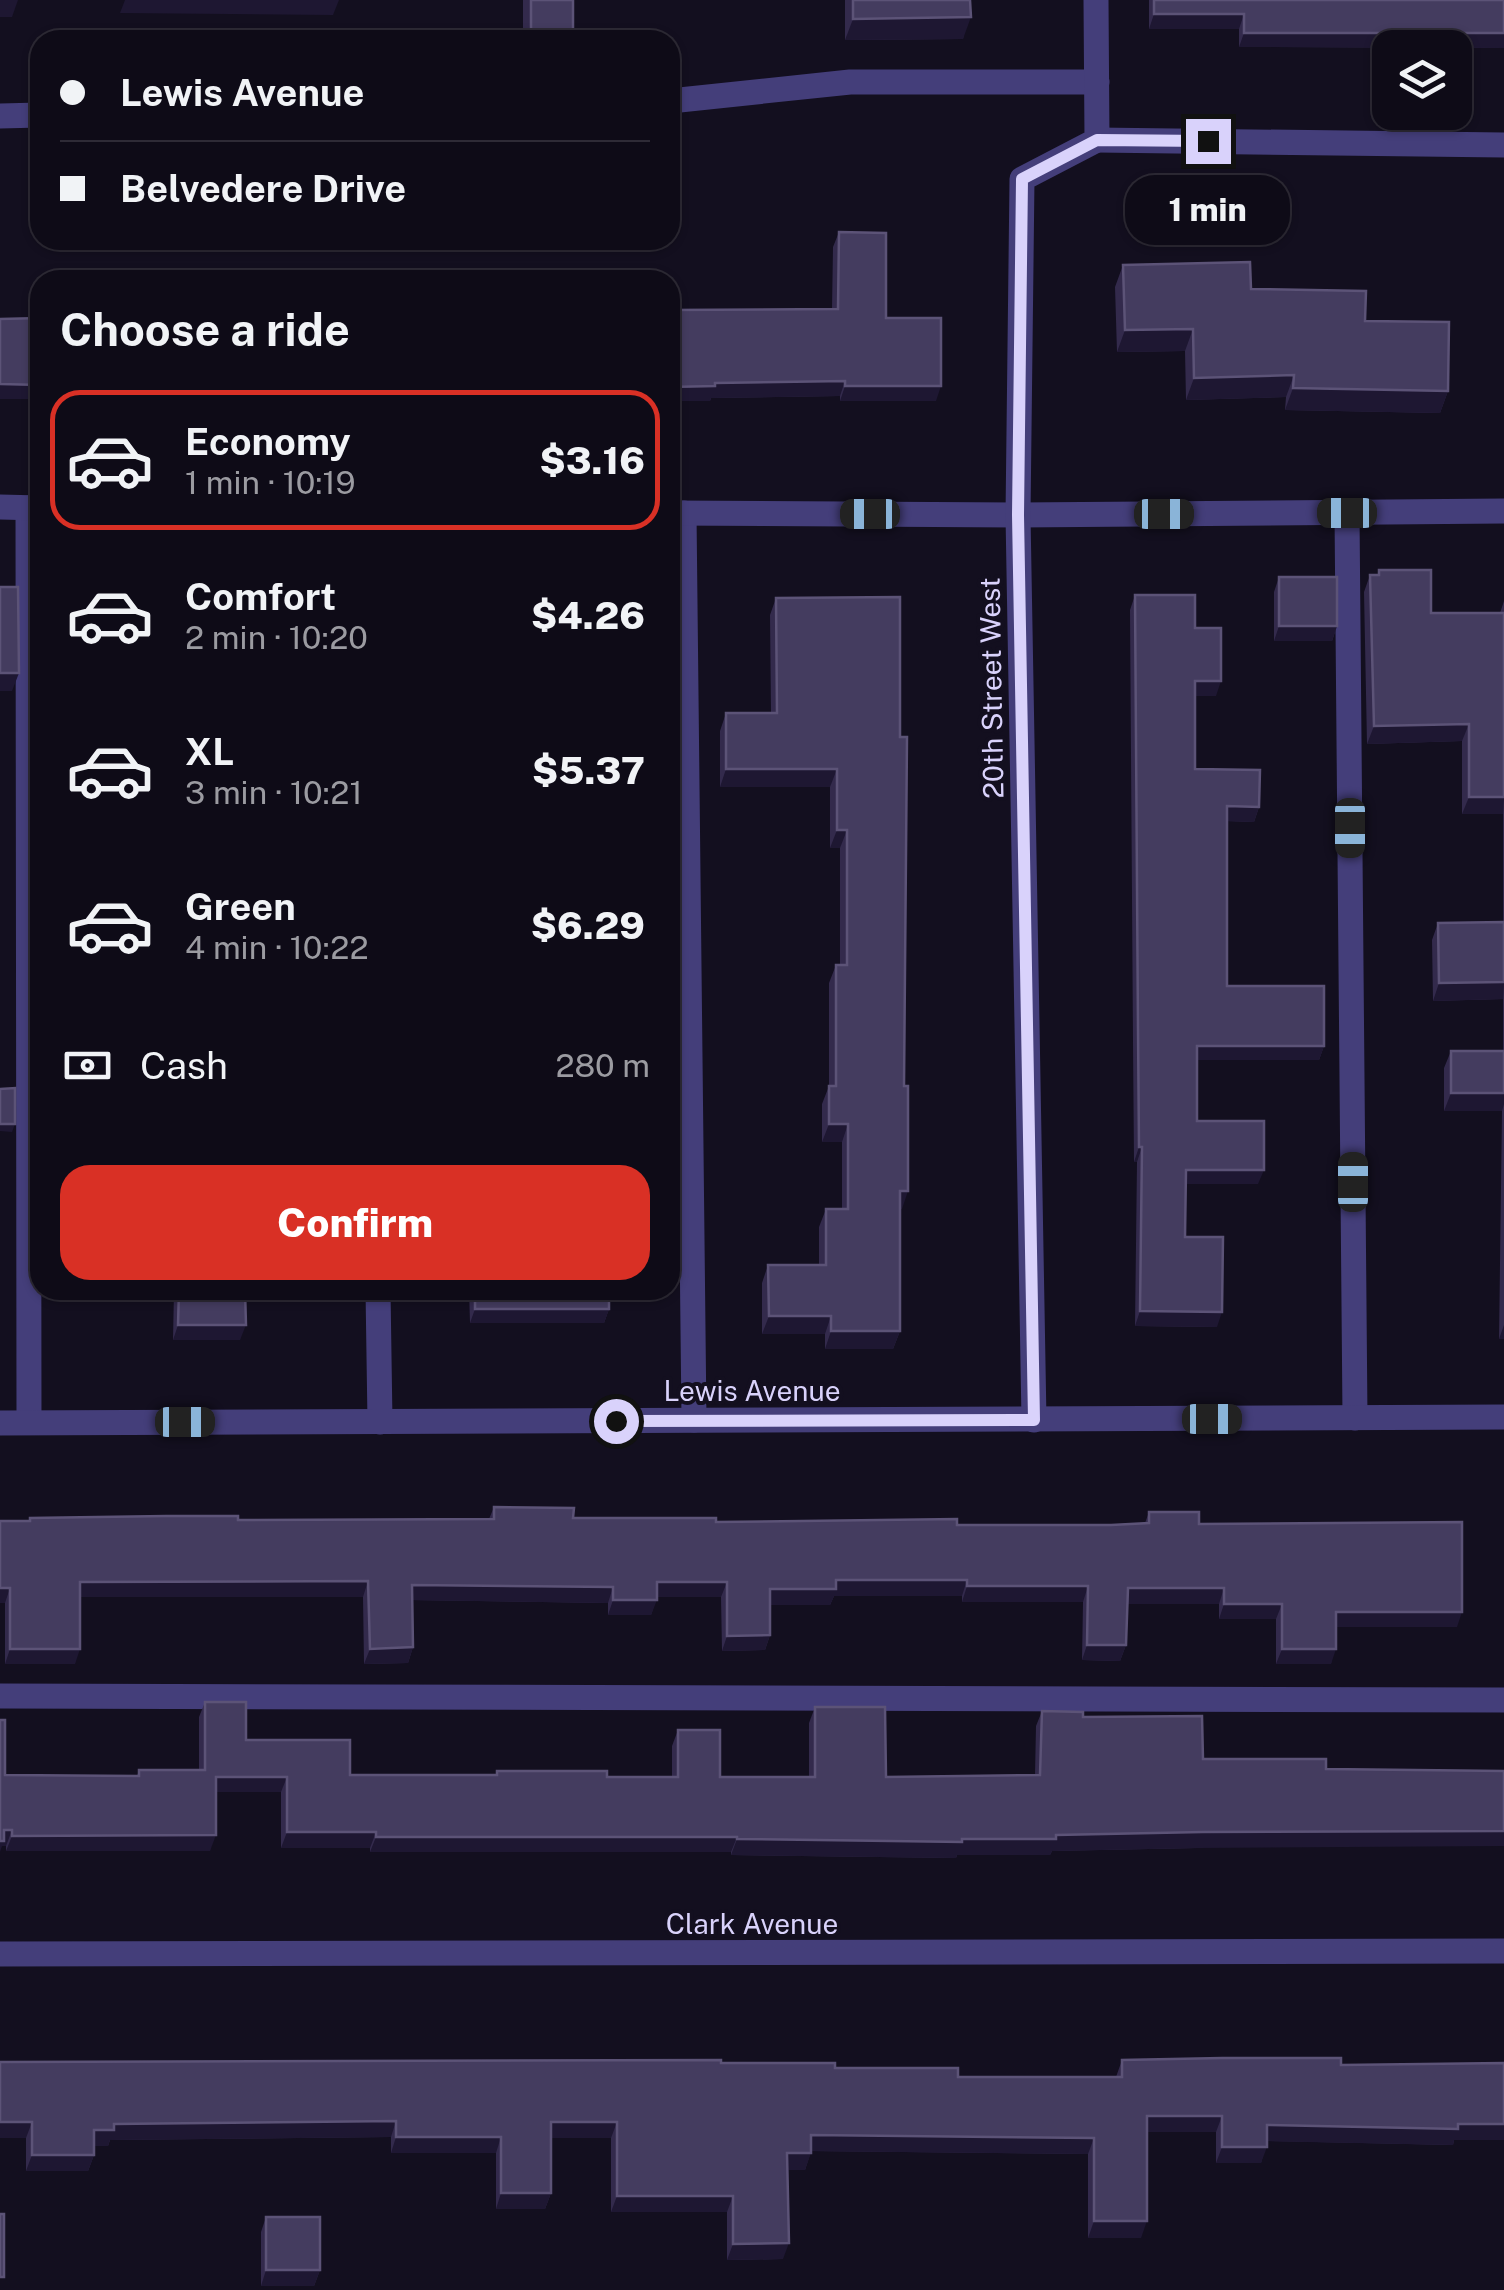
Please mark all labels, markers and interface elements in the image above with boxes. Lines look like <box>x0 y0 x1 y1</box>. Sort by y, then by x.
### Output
map controls <box>1372 30 1472 130</box>
button: layers <box>1372 30 1472 130</box>
text: Lewis Avenue <box>120 70 365 115</box>
route end <box>1186 119 1231 164</box>
text: Belvedere Drive <box>120 166 406 211</box>
callout: 1 min <box>1126 176 1290 246</box>
text: 1 min <box>1168 191 1247 228</box>
text: Choose a ride <box>60 303 350 356</box>
icon: car <box>65 415 155 505</box>
text: Economy <box>185 419 351 464</box>
text: $3.16 <box>539 438 645 483</box>
text: 1 min · 10:19 <box>185 464 356 501</box>
car <box>1317 498 1377 528</box>
car <box>840 499 900 529</box>
car <box>1134 499 1194 529</box>
icon: car <box>65 570 155 660</box>
text: Comfort <box>185 574 336 619</box>
street label: 20th Street West <box>973 577 1009 799</box>
text: $4.26 <box>531 593 645 638</box>
text: 2 min · 10:20 <box>185 619 368 656</box>
icon: car <box>65 725 155 815</box>
text: XL <box>185 729 234 774</box>
text: $5.37 <box>532 748 645 793</box>
text: 3 min · 10:21 <box>185 774 362 811</box>
car <box>1335 798 1365 858</box>
icon: car <box>65 880 155 970</box>
text: Green <box>185 884 296 929</box>
text: $6.29 <box>531 903 645 948</box>
text: 4 min · 10:22 <box>185 929 368 966</box>
icon: cash <box>60 1038 115 1093</box>
text: Cash <box>140 1043 228 1088</box>
text: 280 m <box>555 1047 650 1084</box>
car <box>1338 1152 1368 1212</box>
button: Confirm <box>60 1165 650 1280</box>
street label: Lewis Avenue <box>663 1374 841 1407</box>
route start <box>594 1399 639 1444</box>
car <box>1182 1404 1242 1434</box>
car <box>155 1407 215 1437</box>
street label: Clark Avenue <box>666 1907 838 1940</box>

